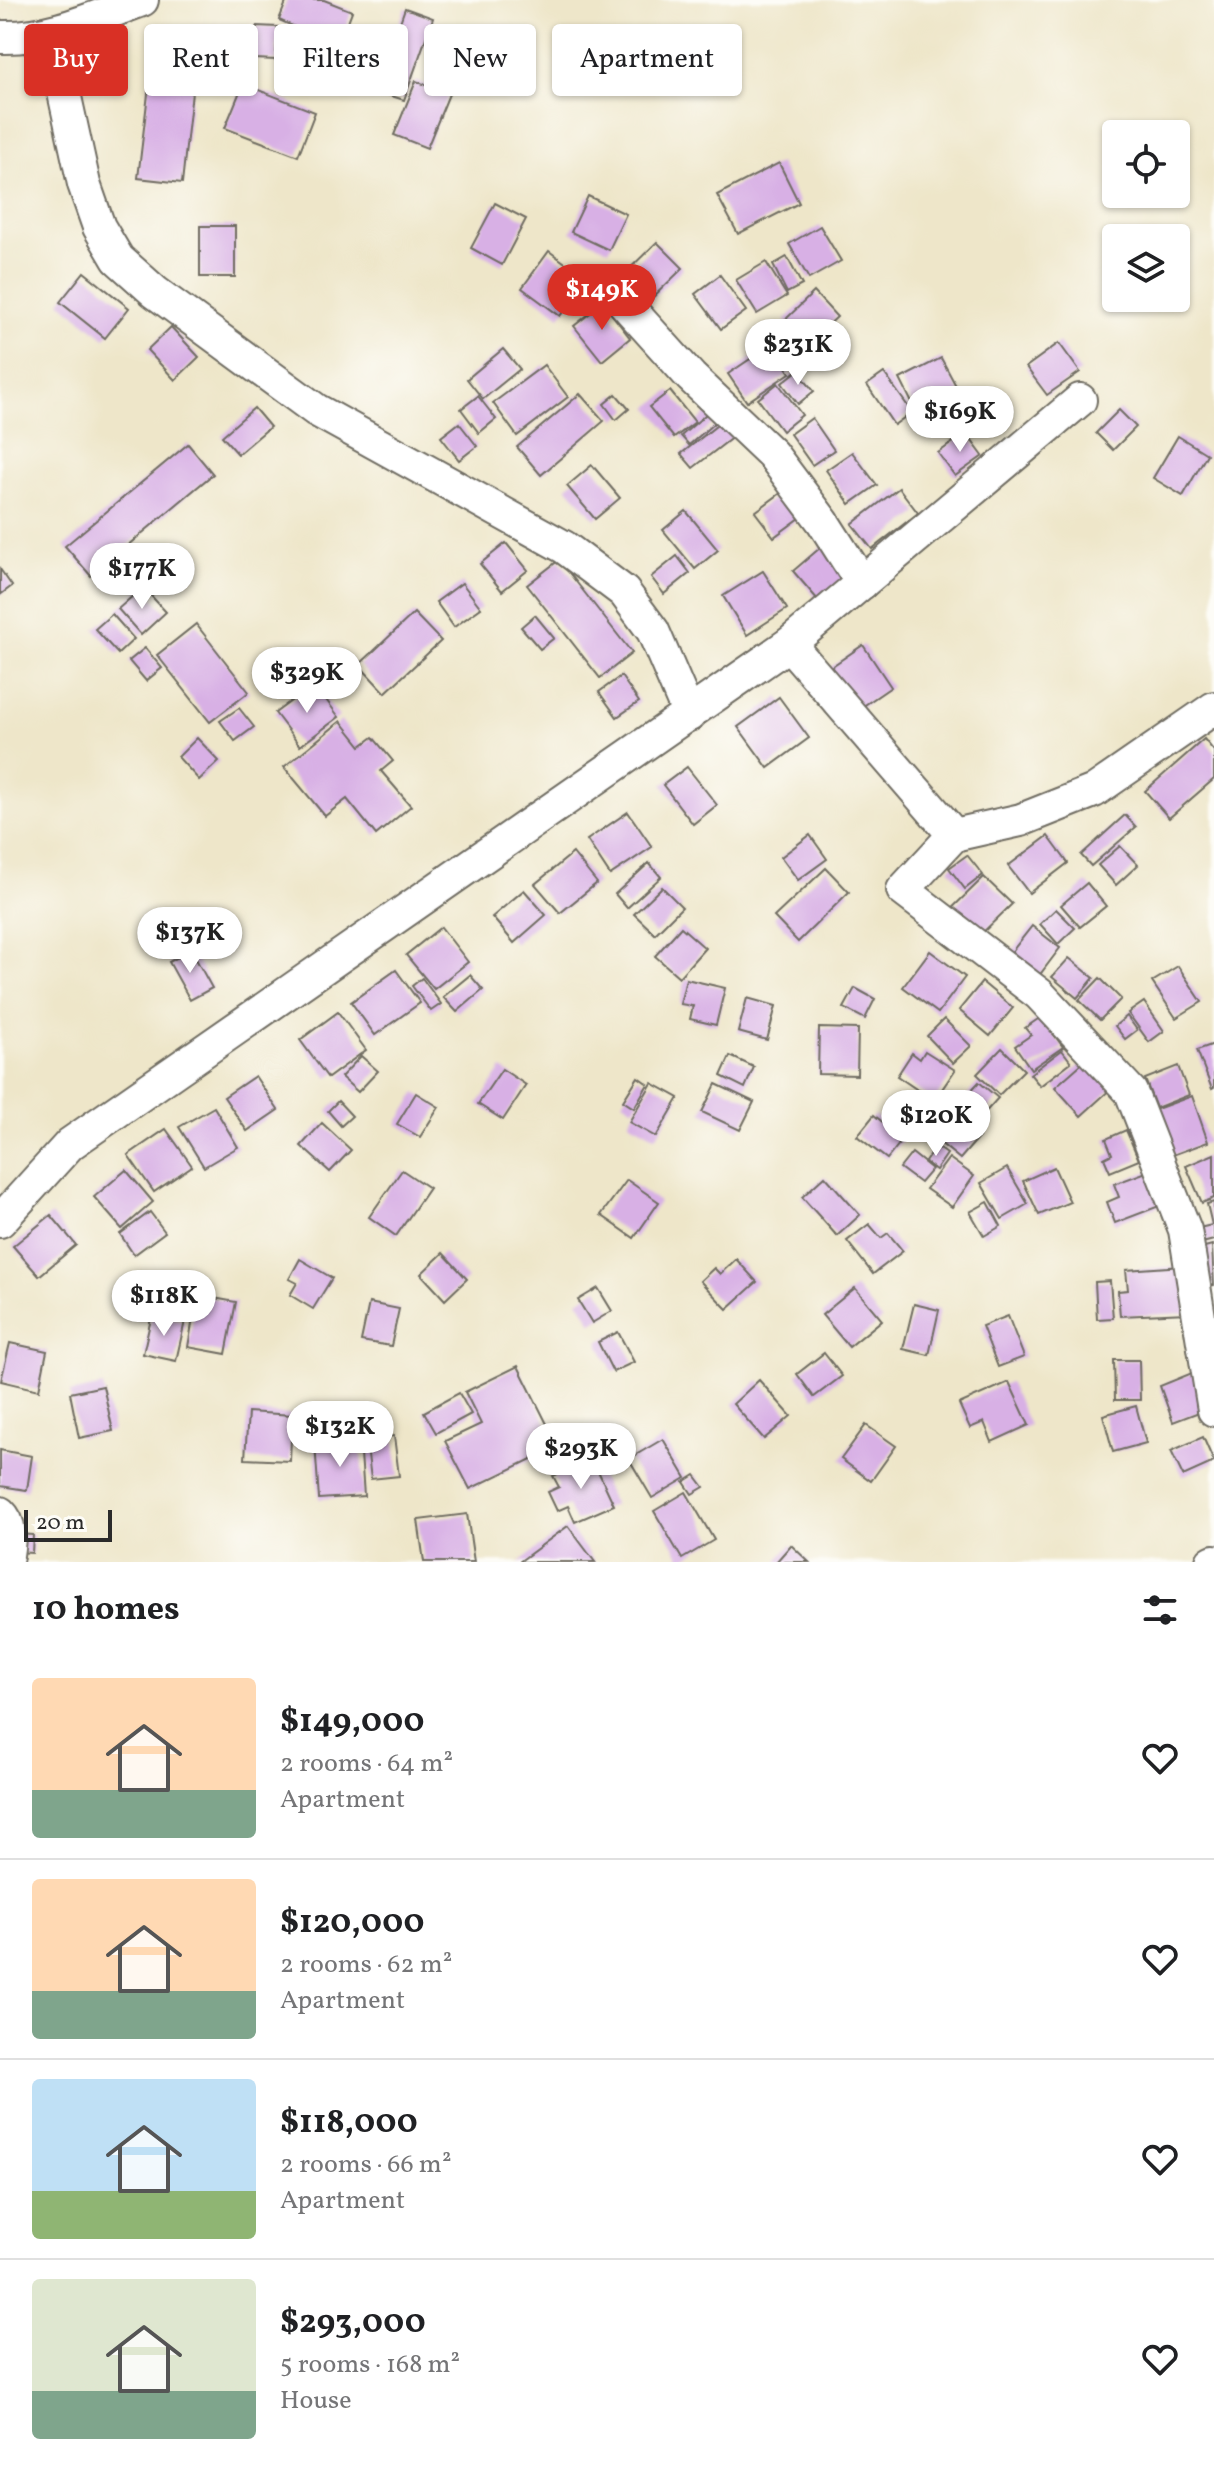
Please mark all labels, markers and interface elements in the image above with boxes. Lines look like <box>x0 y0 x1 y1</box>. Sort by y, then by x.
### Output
chip: Buy <box>24 24 128 96</box>
chip: Rent <box>144 24 258 96</box>
chip: Filters <box>274 24 408 96</box>
chip: New <box>424 24 536 96</box>
chip: Apartment <box>552 24 742 96</box>
map controls <box>1102 120 1190 312</box>
button: locate <box>1102 120 1190 208</box>
button: layers <box>1102 224 1190 312</box>
pin: $149K <box>546 264 658 332</box>
text: $149K <box>565 272 639 308</box>
pin: $231K <box>742 319 854 387</box>
text: $231K <box>763 327 833 363</box>
pin: $169K <box>904 386 1016 454</box>
text: $169K <box>924 394 996 430</box>
pin: $177K <box>86 543 198 611</box>
text: $177K <box>108 551 176 587</box>
pin: $329K <box>251 647 363 715</box>
text: $329K <box>270 655 344 691</box>
pin: $137K <box>134 907 246 975</box>
text: $137K <box>155 915 225 951</box>
pin: $120K <box>880 1090 992 1158</box>
text: $120K <box>899 1098 973 1134</box>
pin: $118K <box>108 1270 220 1338</box>
text: $118K <box>130 1278 198 1314</box>
pin: $132K <box>284 1401 396 1469</box>
text: $132K <box>305 1409 375 1445</box>
pin: $293K <box>525 1423 637 1491</box>
text: $293K <box>544 1431 618 1467</box>
scale bar <box>24 1506 112 1542</box>
text: 20 m <box>36 1508 85 1539</box>
text: 10 homes <box>32 1587 180 1634</box>
icon: filters <box>1138 1588 1182 1632</box>
text: $149,000 <box>280 1699 424 1746</box>
icon: home <box>96 1710 192 1806</box>
icon: heart <box>1138 1736 1182 1780</box>
text: 2 rooms · 64 m² <box>280 1746 453 1782</box>
text: Apartment <box>280 1782 405 1818</box>
text: $120,000 <box>280 1900 424 1947</box>
icon: home <box>96 1911 192 2007</box>
icon: heart <box>1138 1937 1182 1981</box>
text: 2 rooms · 62 m² <box>280 1947 452 1983</box>
text: Apartment <box>280 1983 405 2019</box>
text: $118,000 <box>280 2100 418 2147</box>
icon: home <box>96 2111 192 2207</box>
icon: heart <box>1138 2137 1182 2181</box>
text: 2 rooms · 66 m² <box>280 2147 452 2183</box>
text: Apartment <box>280 2183 405 2219</box>
text: $293,000 <box>280 2300 426 2347</box>
icon: home <box>96 2311 192 2407</box>
icon: heart <box>1138 2337 1182 2381</box>
text: 5 rooms · 168 m² <box>280 2347 460 2383</box>
text: House <box>280 2383 352 2419</box>

